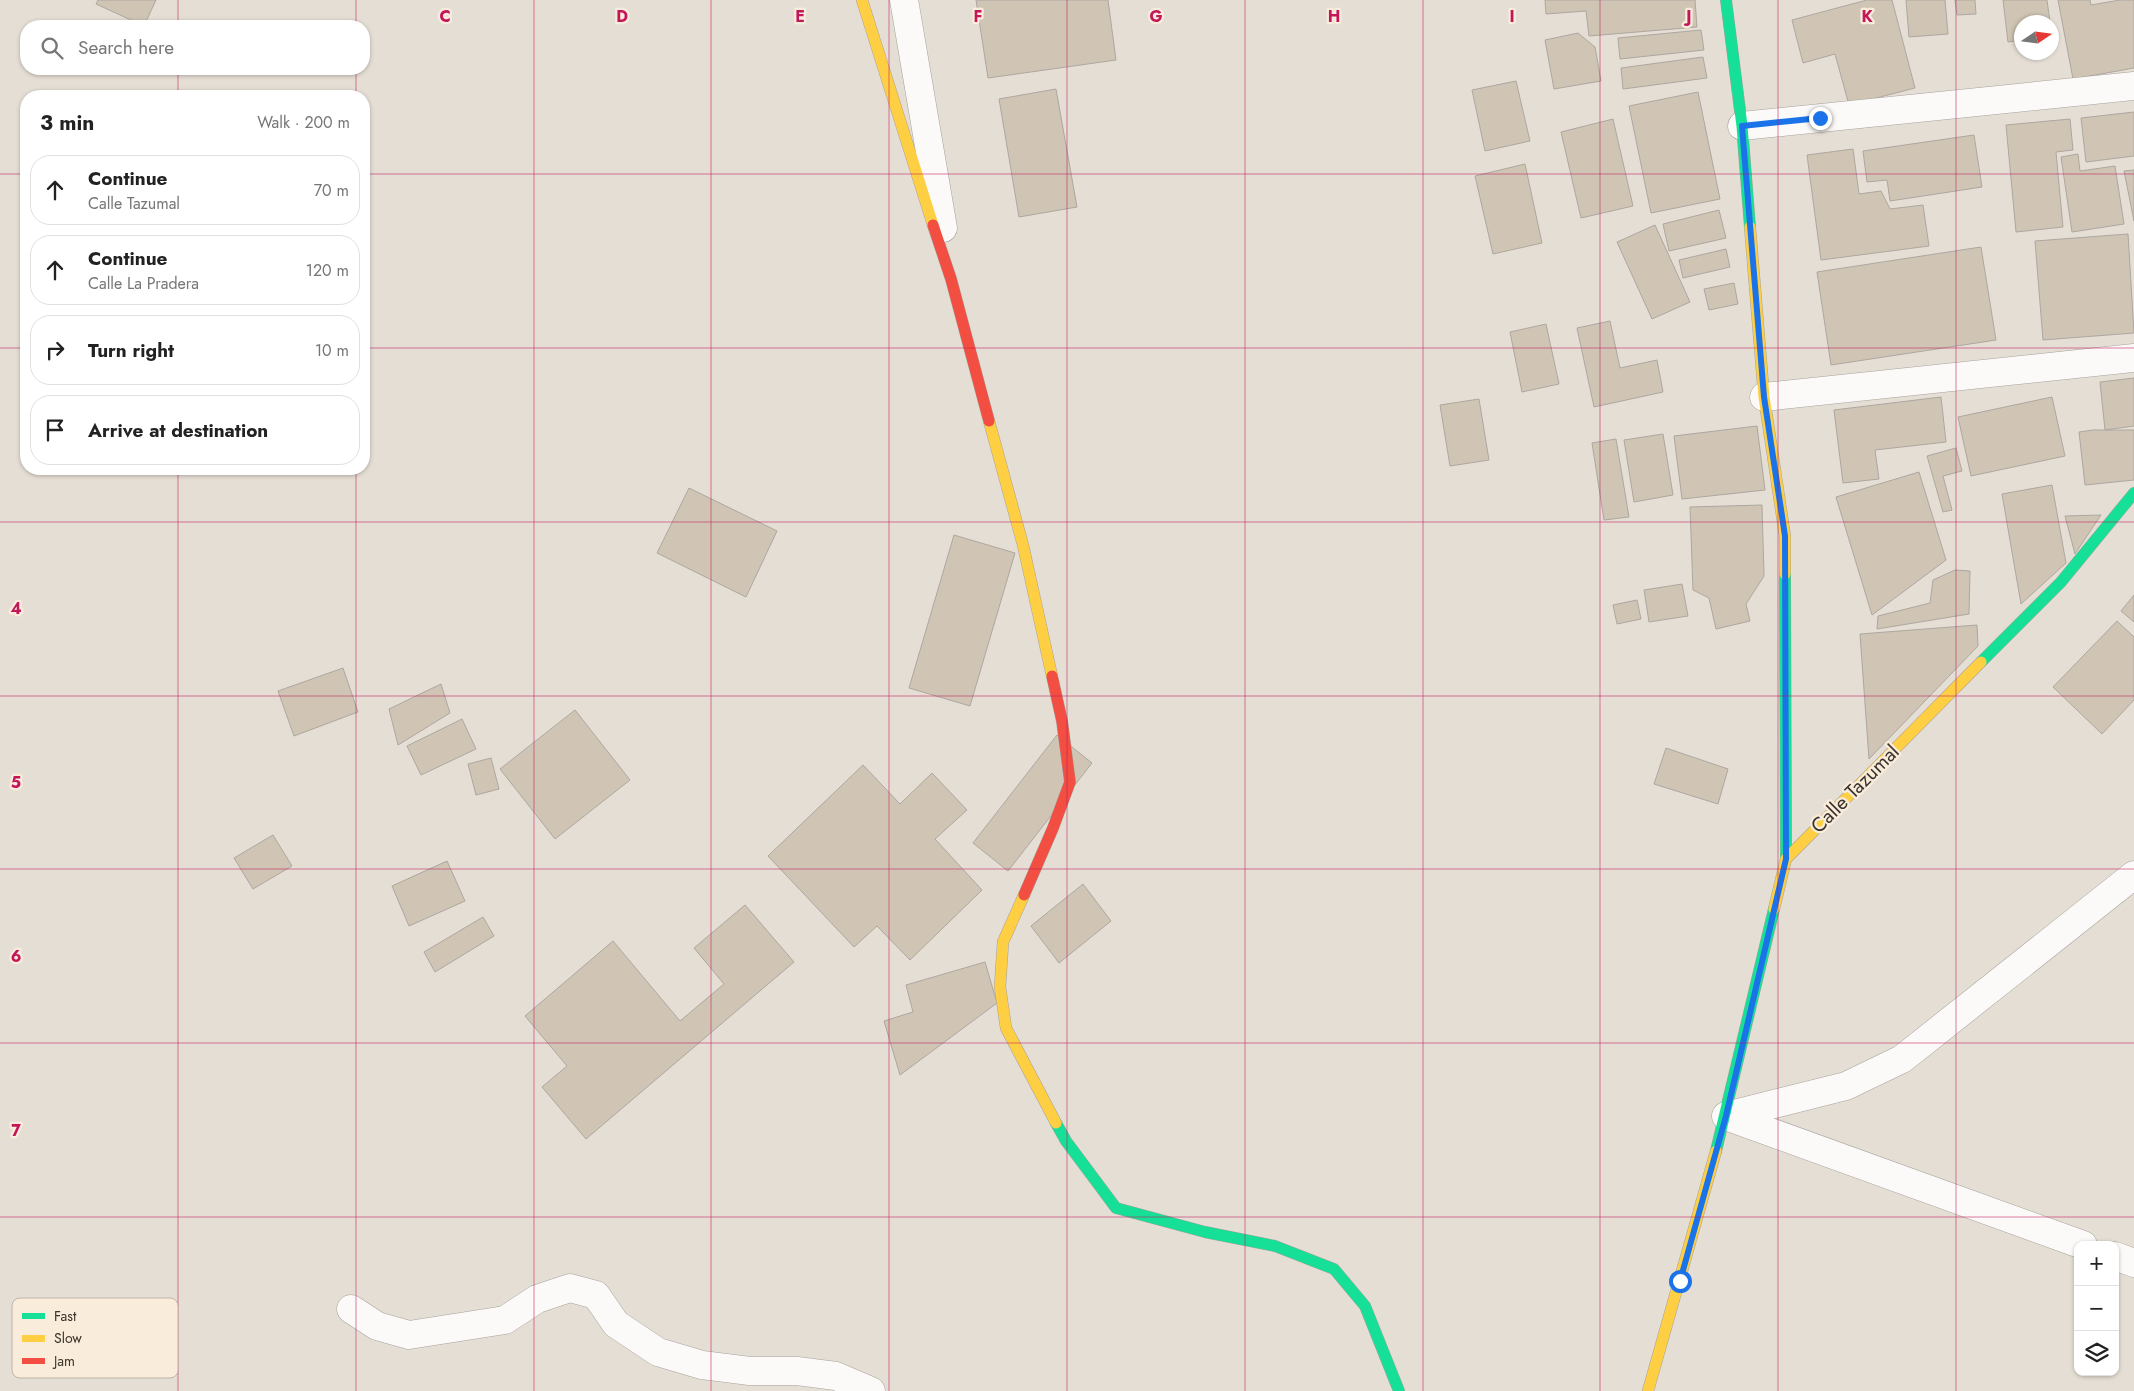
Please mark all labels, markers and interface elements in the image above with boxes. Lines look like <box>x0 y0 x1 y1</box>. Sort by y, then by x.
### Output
text: C <box>439 5 451 28</box>
text: D <box>616 5 628 28</box>
text: E <box>795 5 805 28</box>
text: F <box>974 5 982 28</box>
text: G <box>1149 5 1163 28</box>
text: H <box>1328 5 1340 28</box>
text: I <box>1509 5 1515 28</box>
text: J <box>1683 5 1692 28</box>
text: K <box>1861 5 1873 28</box>
north arrow <box>2014 15 2059 60</box>
search box <box>20 20 370 75</box>
icon: search <box>38 34 66 62</box>
text: Search here <box>78 34 174 61</box>
route end <box>1809 107 1832 130</box>
text: 3 min <box>40 108 94 138</box>
text: Walk · 200 m <box>257 111 350 134</box>
text: Continue <box>88 165 167 192</box>
icon: ahead <box>41 176 69 204</box>
text: 70 m <box>314 179 349 202</box>
text: Calle Tazumal <box>88 192 180 215</box>
text: Continue <box>88 245 167 272</box>
icon: ahead <box>41 256 69 284</box>
text: 120 m <box>306 259 349 282</box>
text: Calle La Pradera <box>88 272 199 295</box>
icon: right <box>41 336 69 364</box>
text: Turn right <box>88 337 174 364</box>
text: 10 m <box>315 339 349 362</box>
icon: arrive <box>41 416 69 444</box>
text: Arrive at destination <box>88 417 268 444</box>
text: 4 <box>10 597 22 620</box>
street label: Calle Tazumal <box>1804 738 1906 840</box>
text: 5 <box>11 771 21 794</box>
text: 6 <box>11 945 21 968</box>
text: 7 <box>11 1119 21 1142</box>
map controls <box>2074 1241 2119 1376</box>
button: + <box>2074 1241 2119 1286</box>
route start <box>1669 1270 1692 1293</box>
button: − <box>2074 1286 2119 1331</box>
legend <box>12 1298 178 1378</box>
text: Fast <box>54 1306 77 1326</box>
text: Slow <box>54 1328 82 1348</box>
button: layers <box>2074 1331 2119 1376</box>
text: Jam <box>52 1351 75 1371</box>

